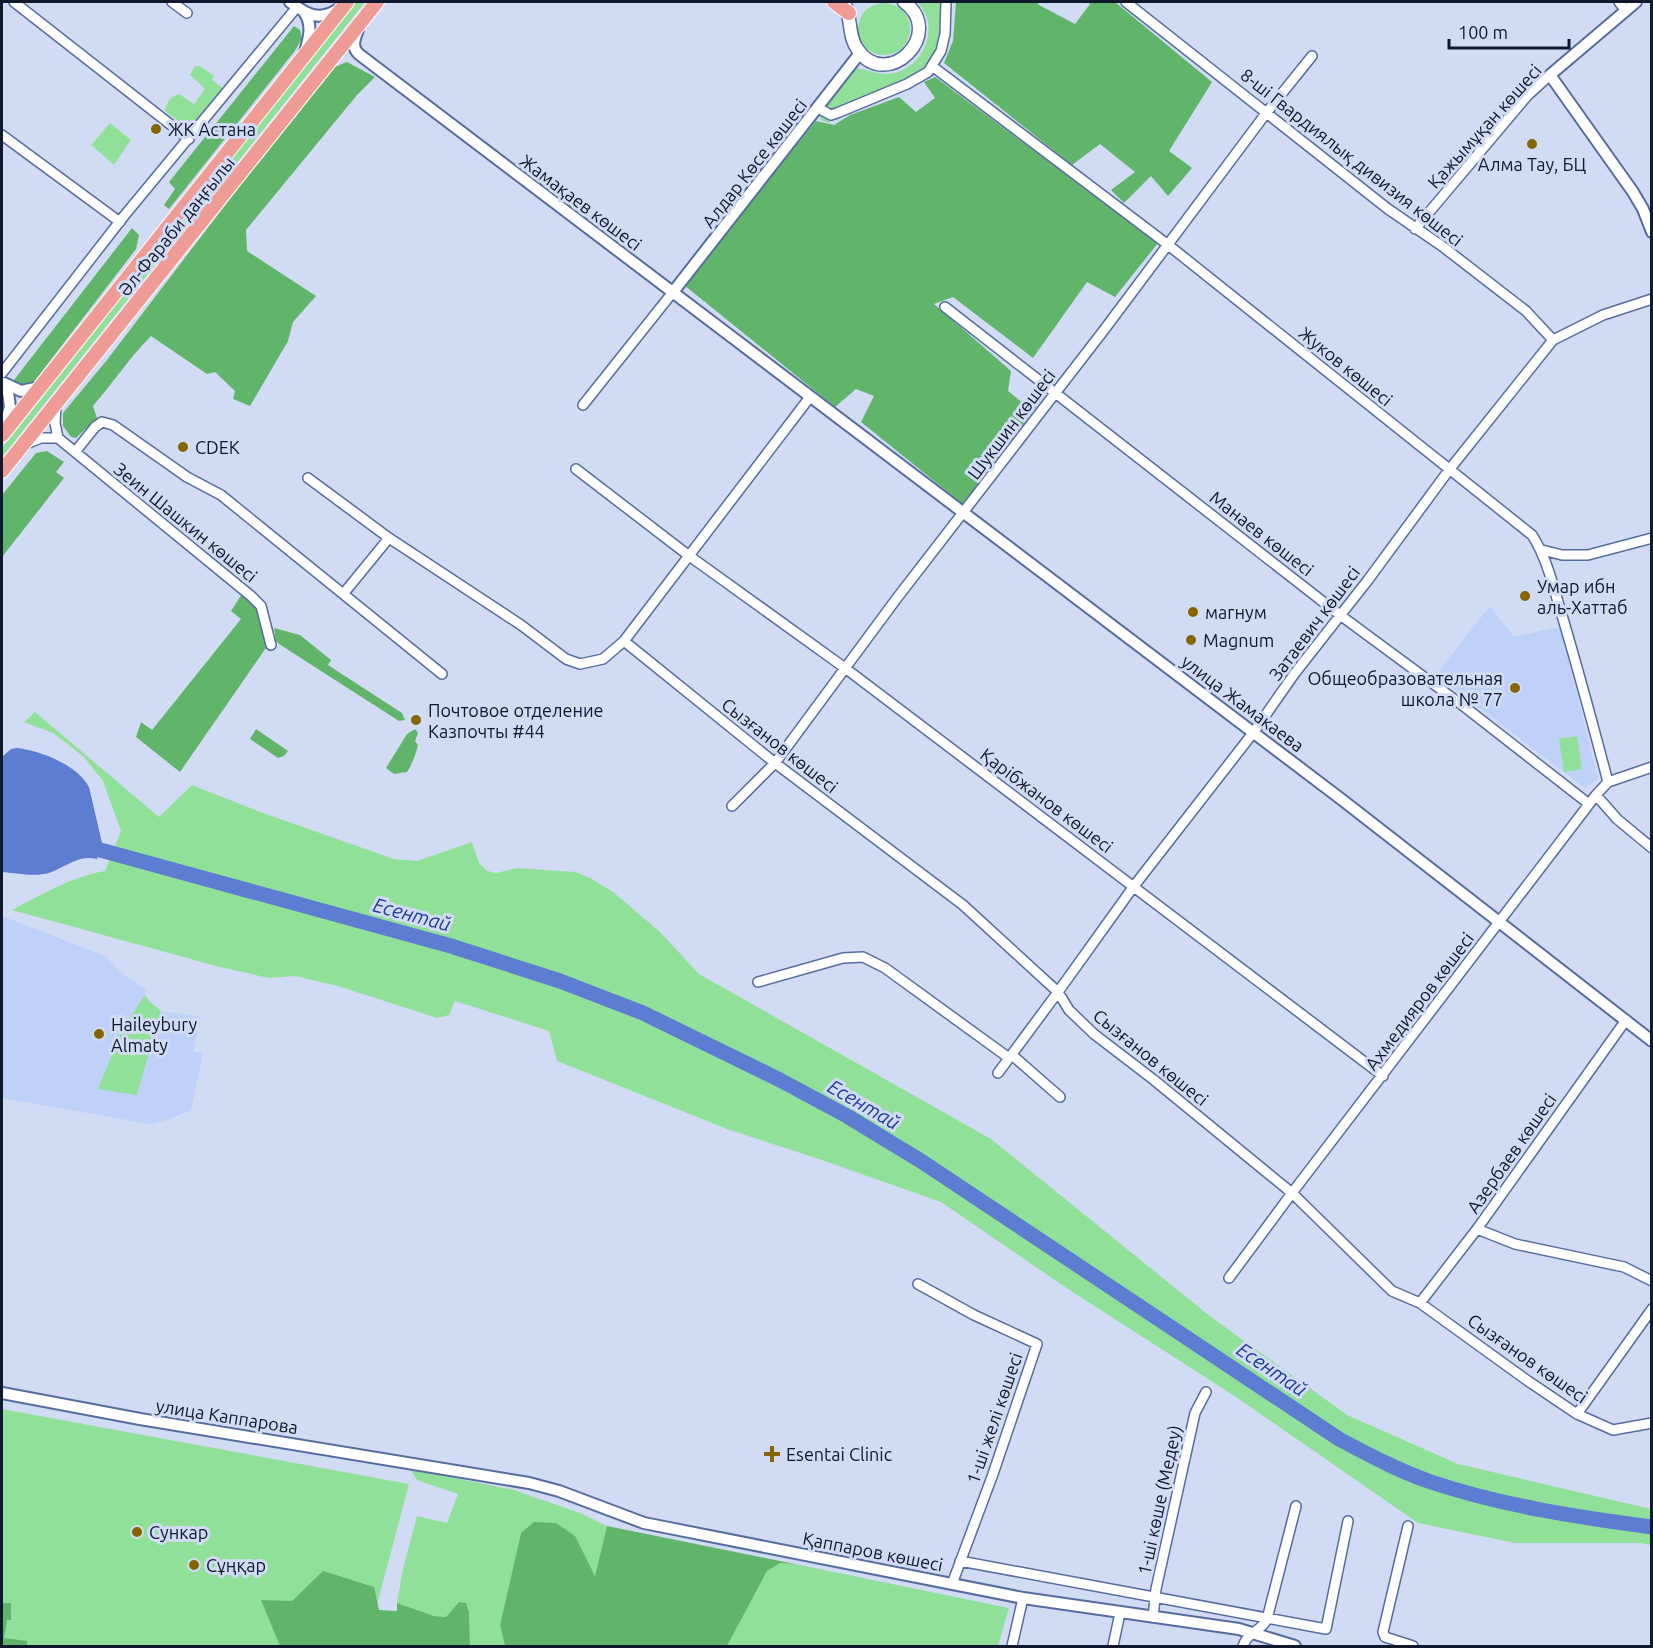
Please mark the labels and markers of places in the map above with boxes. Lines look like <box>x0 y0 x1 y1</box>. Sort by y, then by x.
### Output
place label: ЖК Астана <box>168 119 256 139</box>
marker: ЖК Астана <box>149 122 163 136</box>
marker: Алма Тау, БЦ <box>1525 137 1539 151</box>
place label: Алма Тау, БЦ <box>1478 154 1587 174</box>
place label: CDEK <box>195 437 240 457</box>
marker: CDEK <box>176 440 190 454</box>
place label: Умар ибн аль-Хаттаб <box>1537 576 1627 617</box>
marker: Умар ибн аль-Хаттаб <box>1518 589 1532 603</box>
place label: магнум <box>1205 602 1267 622</box>
marker: магнум <box>1186 605 1200 619</box>
place label: Magnum <box>1203 630 1274 650</box>
marker: Magnum <box>1184 633 1198 647</box>
place label: Общеобразовательная школа № 77 <box>1307 668 1503 709</box>
marker: Общеобразовательная школа № 77 <box>1508 681 1522 695</box>
place label: Почтовое отделение Казпочты #44 <box>428 700 604 741</box>
marker: Почтовое отделение Казпочты #44 <box>409 713 423 727</box>
place label: Haileybury Almaty <box>111 1014 198 1055</box>
marker: Haileybury Almaty <box>92 1027 106 1041</box>
place label: Esentai Clinic <box>786 1444 892 1464</box>
marker: Esentai Clinic <box>763 1445 781 1463</box>
place label: Сункар <box>149 1522 208 1542</box>
marker: Сункар <box>130 1525 144 1539</box>
place label: Сұңқар <box>206 1555 266 1575</box>
marker: Сұңқар <box>187 1558 201 1572</box>

